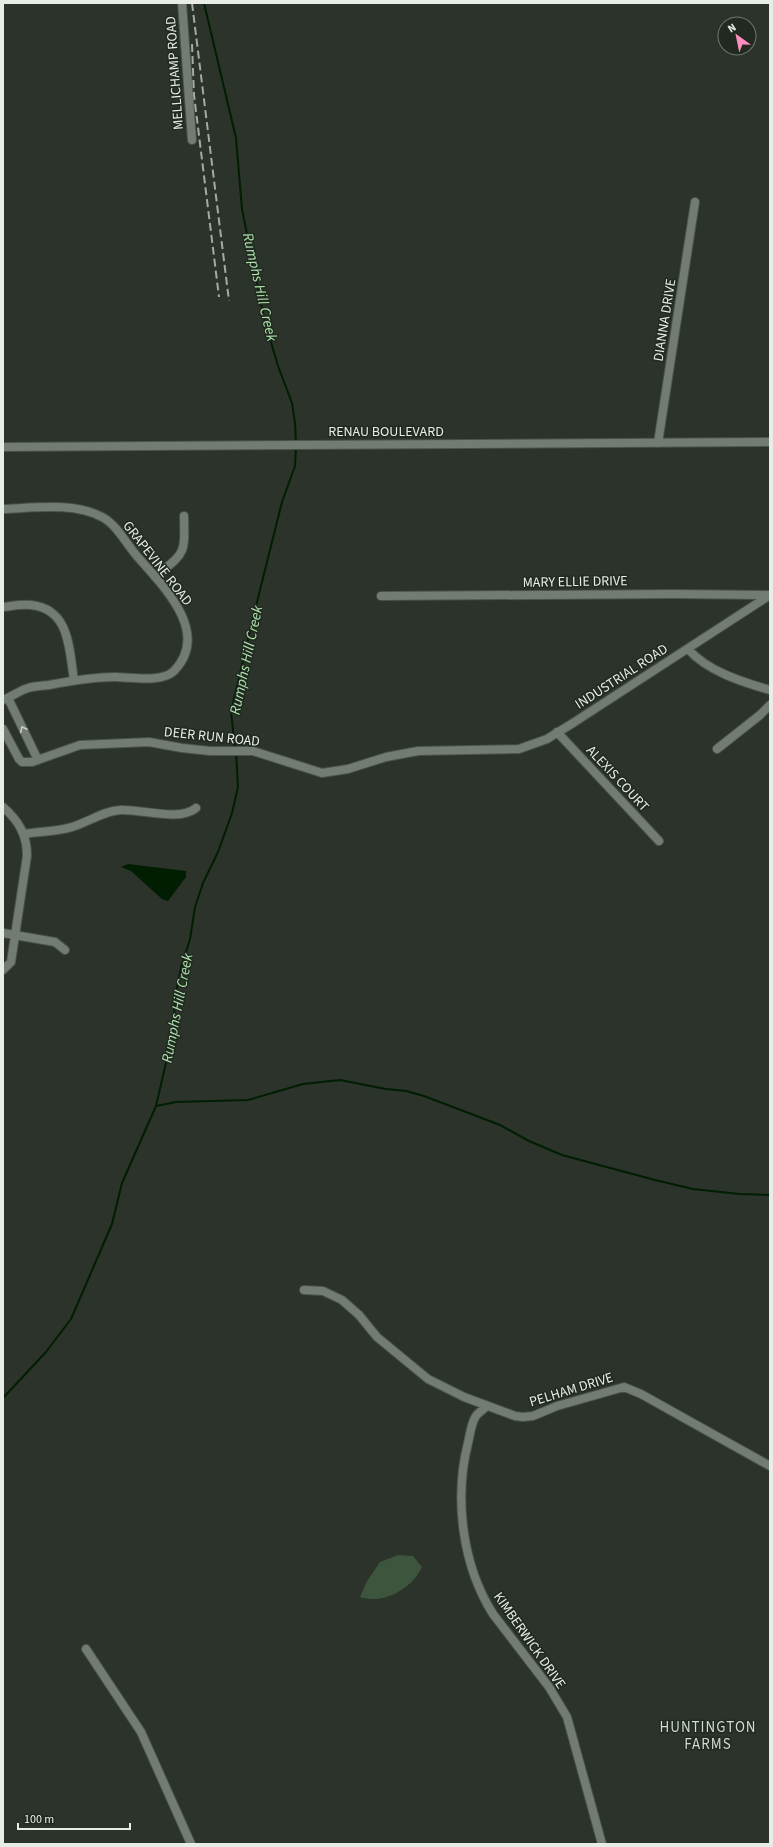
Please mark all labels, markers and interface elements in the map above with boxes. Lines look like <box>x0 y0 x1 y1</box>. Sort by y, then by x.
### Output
street label: MELLICHAMP ROAD <box>161 15 189 130</box>
north arrow <box>717 16 757 56</box>
text: N <box>725 20 739 36</box>
water label: Rumphs Hill Creek <box>237 231 282 344</box>
street label: DIANNA DRIVE <box>649 277 681 363</box>
street label: RENAU BOULEVARD <box>328 422 444 442</box>
street label: GRAPEVINE ROAD <box>118 517 197 610</box>
street label: MARY ELLIE DRIVE <box>522 571 628 593</box>
water label: Rumphs Hill Creek <box>225 603 268 717</box>
street label: INDUSTRIAL ROAD <box>571 639 672 714</box>
street label: DEER RUN ROAD <box>163 722 261 752</box>
one-way arrow <box>20 726 28 733</box>
street label: ALEXIS COURT <box>581 741 654 817</box>
water label: Rumphs Hill Creek <box>157 951 199 1065</box>
street label: PELHAM DRIVE <box>527 1368 616 1412</box>
street label: KIMBERWICK DRIVE <box>488 1588 570 1693</box>
district label: HUNTINGTON FARMS <box>659 1717 757 1755</box>
scale bar <box>18 1805 130 1831</box>
text: 100 m <box>24 1811 54 1828</box>

